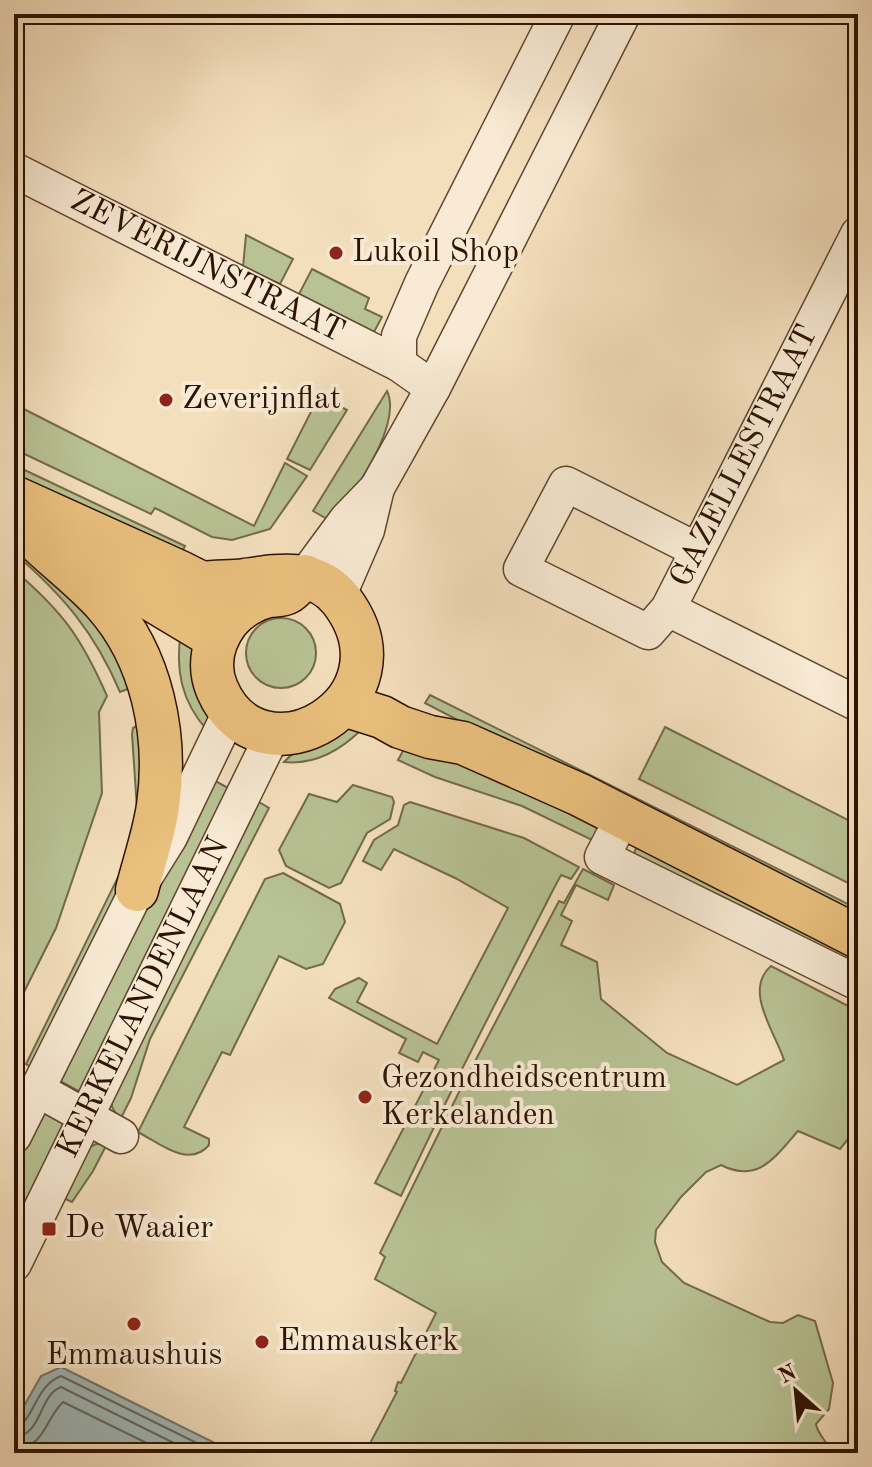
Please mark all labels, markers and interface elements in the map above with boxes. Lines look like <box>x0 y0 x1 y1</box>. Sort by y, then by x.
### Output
street label: ZEVERIJNSTRAAT <box>65 185 349 349</box>
place label: Lukoil Shop <box>352 237 519 269</box>
marker: Lukoil Shop <box>327 244 345 262</box>
street label: GAZELLESTRAAT <box>666 320 825 593</box>
place label: Zeverijnflat <box>182 384 341 416</box>
marker: Zeverijnflat <box>157 391 175 409</box>
street label: KERKELANDENLAAN <box>52 833 236 1164</box>
place label: Gezondheidscentrum Kerkelanden <box>381 1063 667 1132</box>
marker: Gezondheidscentrum Kerkelanden <box>356 1088 374 1106</box>
place label: De Waaier <box>65 1213 213 1245</box>
marker: De Waaier <box>40 1220 58 1238</box>
marker: Emmaushuis <box>125 1315 143 1333</box>
place label: Emmauskerk <box>278 1326 459 1358</box>
marker: Emmauskerk <box>253 1333 271 1351</box>
place label: Emmaushuis <box>46 1340 222 1372</box>
north arrow <box>756 1351 836 1431</box>
text: N <box>775 1361 800 1389</box>

